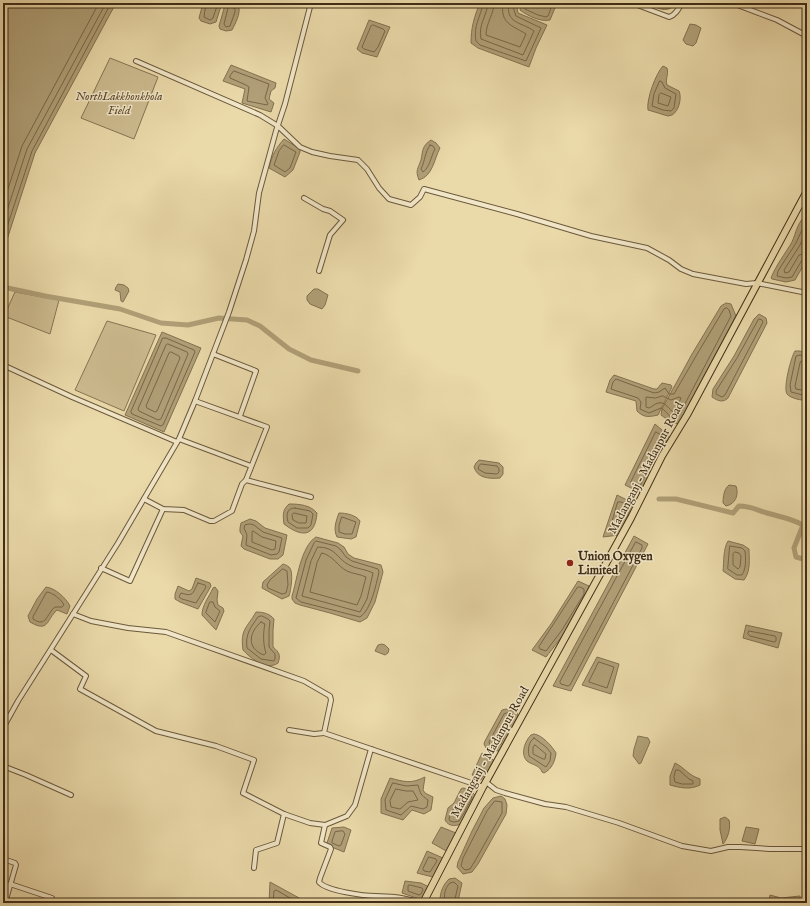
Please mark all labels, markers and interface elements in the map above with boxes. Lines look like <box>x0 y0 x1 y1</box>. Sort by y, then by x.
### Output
park label: NorthLakkhonkhola Field <box>75 89 163 118</box>
street label: Madanganj - Madanpur Road <box>605 399 688 537</box>
place label: Union Oxygen Limited <box>577 549 653 578</box>
marker: Union Oxygen Limited <box>565 558 575 568</box>
street label: Madanganj - Madanpur Road <box>448 683 533 821</box>

